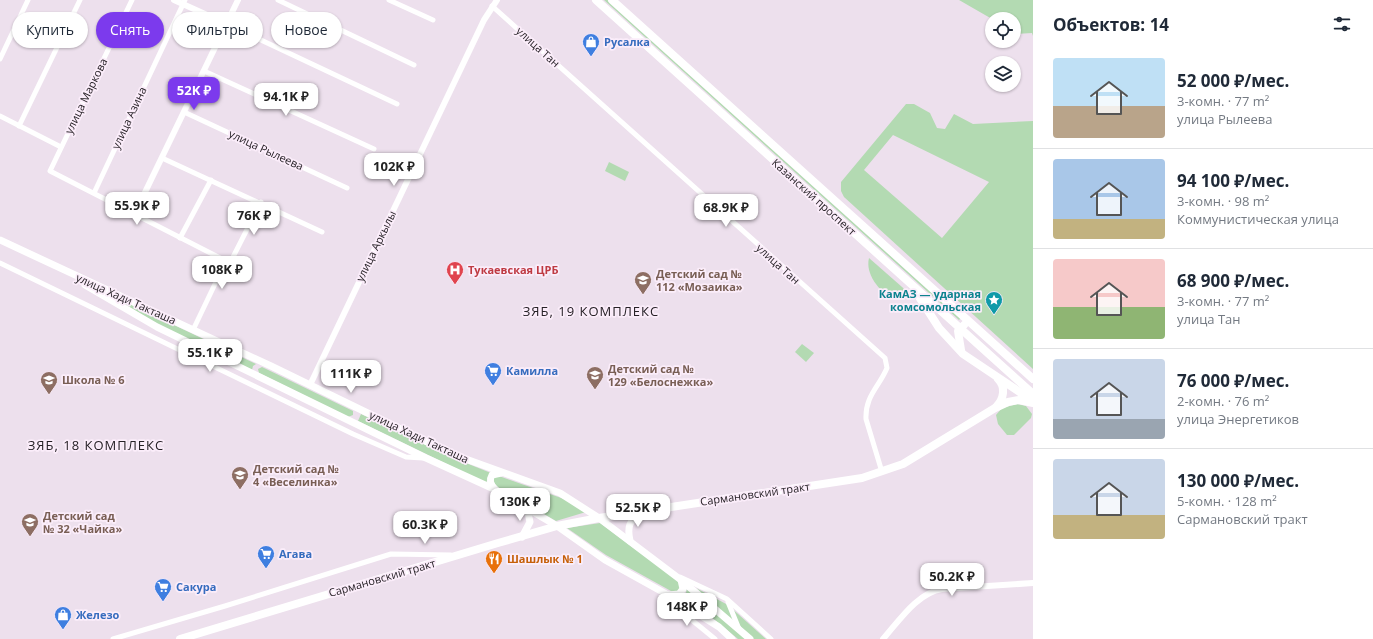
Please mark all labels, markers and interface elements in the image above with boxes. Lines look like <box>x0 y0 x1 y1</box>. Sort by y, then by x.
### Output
chip: Купить <box>12 12 88 48</box>
chip: Снять <box>96 12 164 48</box>
chip: Фильтры <box>172 12 263 48</box>
chip: Новое <box>271 12 342 48</box>
map controls <box>985 12 1021 92</box>
button: locate <box>985 12 1021 48</box>
text: Объектов: 14 <box>1053 13 1169 36</box>
icon: filters <box>1331 13 1353 35</box>
street label: улица Тан <box>513 23 563 70</box>
shop icon: Русалка <box>581 32 601 57</box>
place label: Русалка <box>604 34 650 49</box>
street label: улица Маркова <box>61 56 110 136</box>
button: layers <box>985 56 1021 92</box>
text: 52 000 ₽/мес. <box>1177 69 1289 92</box>
icon: home <box>1085 74 1133 122</box>
pin: 52K ₽ <box>166 77 222 111</box>
text: 52K ₽ <box>177 81 211 99</box>
pin: 94.1K ₽ <box>249 83 323 117</box>
street label: улица Азина <box>108 84 150 151</box>
text: 94.1K ₽ <box>263 87 309 105</box>
text: 3-комн. · 77 m² <box>1177 92 1269 110</box>
text: улица Рылеева <box>1177 110 1273 128</box>
street label: улица Рылеева <box>226 126 306 173</box>
pin: 102K ₽ <box>361 153 427 187</box>
street label: Казанский проспект <box>769 155 860 238</box>
text: 102K ₽ <box>373 157 415 175</box>
text: 94 100 ₽/мес. <box>1177 169 1289 192</box>
icon: home <box>1085 175 1133 223</box>
pin: 55.9K ₽ <box>100 192 174 226</box>
text: 3-комн. · 98 m² <box>1177 192 1269 210</box>
pin: 68.9K ₽ <box>689 194 763 228</box>
text: 55.9K ₽ <box>114 196 160 214</box>
text: 68.9K ₽ <box>703 198 749 216</box>
pin: 76K ₽ <box>226 202 282 236</box>
text: 76K ₽ <box>237 206 271 224</box>
street label: улица Аркылы <box>352 208 399 284</box>
text: Коммунистическая улица <box>1177 210 1339 228</box>
street label: улица Тан <box>753 240 803 287</box>
pin: 108K ₽ <box>189 256 255 290</box>
text: 108K ₽ <box>201 260 243 278</box>
hospital icon: Тукаевская ЦРБ <box>445 260 465 285</box>
place label: Тукаевская ЦРБ <box>468 262 559 277</box>
place label: Детский сад № 112 «Мозаика» <box>656 266 743 294</box>
text: 68 900 ₽/мес. <box>1177 269 1289 292</box>
street label: улица Хади Такташа <box>74 270 179 327</box>
school or university icon: Детский сад № 112 «Мозаика» <box>633 270 653 295</box>
icon: home <box>1085 275 1133 323</box>
place label: КамАЗ — ударная комсомольская <box>879 286 981 314</box>
place icon: КамАЗ — ударная комсомольская <box>984 290 1004 315</box>
text: 3-комн. · 77 m² <box>1177 292 1269 310</box>
district label: ЗЯБ, 19 КОМПЛЕКС <box>523 302 659 320</box>
text: улица Тан <box>1177 310 1241 328</box>
pin: 55.1K ₽ <box>173 339 247 373</box>
text: 55.1K ₽ <box>187 343 233 361</box>
pin: 111K ₽ <box>318 360 384 394</box>
supermarket icon: Камилла <box>483 361 503 386</box>
place label: Детский сад № 129 «Белоснежка» <box>608 361 713 389</box>
place label: Камилла <box>506 363 558 378</box>
text: 111K ₽ <box>330 364 372 382</box>
school or university icon: Детский сад № 129 «Белоснежка» <box>585 365 605 390</box>
text: 76 000 ₽/мес. <box>1177 369 1289 392</box>
school or university icon: Школа № 6 <box>39 370 59 395</box>
place label: Школа № 6 <box>62 372 125 387</box>
icon: home <box>1085 375 1133 423</box>
text: 2-комн. · 76 m² <box>1177 392 1269 410</box>
street label: улица Хади Такташа <box>367 407 471 466</box>
text: улица Энергетиков <box>1177 410 1299 428</box>
district label: ЗЯБ, 18 КОМПЛЕКС <box>28 436 164 454</box>
place label: Детский сад № 4 «Веселинка» <box>253 461 339 489</box>
school or university icon: Детский сад № 4 «Веселинка» <box>230 465 250 490</box>
text: 130 000 ₽/мес. <box>1177 469 1299 492</box>
icon: home <box>1085 475 1133 523</box>
street label: Сармановский тракт <box>699 478 811 509</box>
pin: 130K ₽ <box>487 488 553 522</box>
text: 130K ₽ <box>499 492 541 510</box>
text: 5-комн. · 128 m² <box>1177 492 1277 510</box>
pin: 52.5K ₽ <box>601 494 675 528</box>
text: 52.5K ₽ <box>615 498 661 516</box>
place label: Детский сад № 32 «Чайка» <box>43 508 122 536</box>
text: Сармановский тракт <box>1177 510 1308 528</box>
pin: 60.3K ₽ <box>388 511 462 545</box>
school or university icon: Детский сад № 32 «Чайка» <box>20 512 40 537</box>
text: 60.3K ₽ <box>402 515 448 533</box>
supermarket icon: Агава <box>256 544 276 569</box>
place label: Агава <box>279 546 312 561</box>
restaurant icon: Шашлык № 1 <box>484 549 504 574</box>
place label: Шашлык № 1 <box>507 551 583 566</box>
street label: Сармановский тракт <box>327 555 437 600</box>
pin: 50.2K ₽ <box>915 563 989 597</box>
text: 50.2K ₽ <box>929 567 975 585</box>
supermarket icon: Сакура <box>153 577 173 602</box>
place label: Сакура <box>176 579 216 594</box>
pin: 148K ₽ <box>654 593 720 627</box>
text: 148K ₽ <box>666 597 708 615</box>
shop icon: Железо <box>53 605 73 630</box>
place label: Железо <box>76 607 120 622</box>

